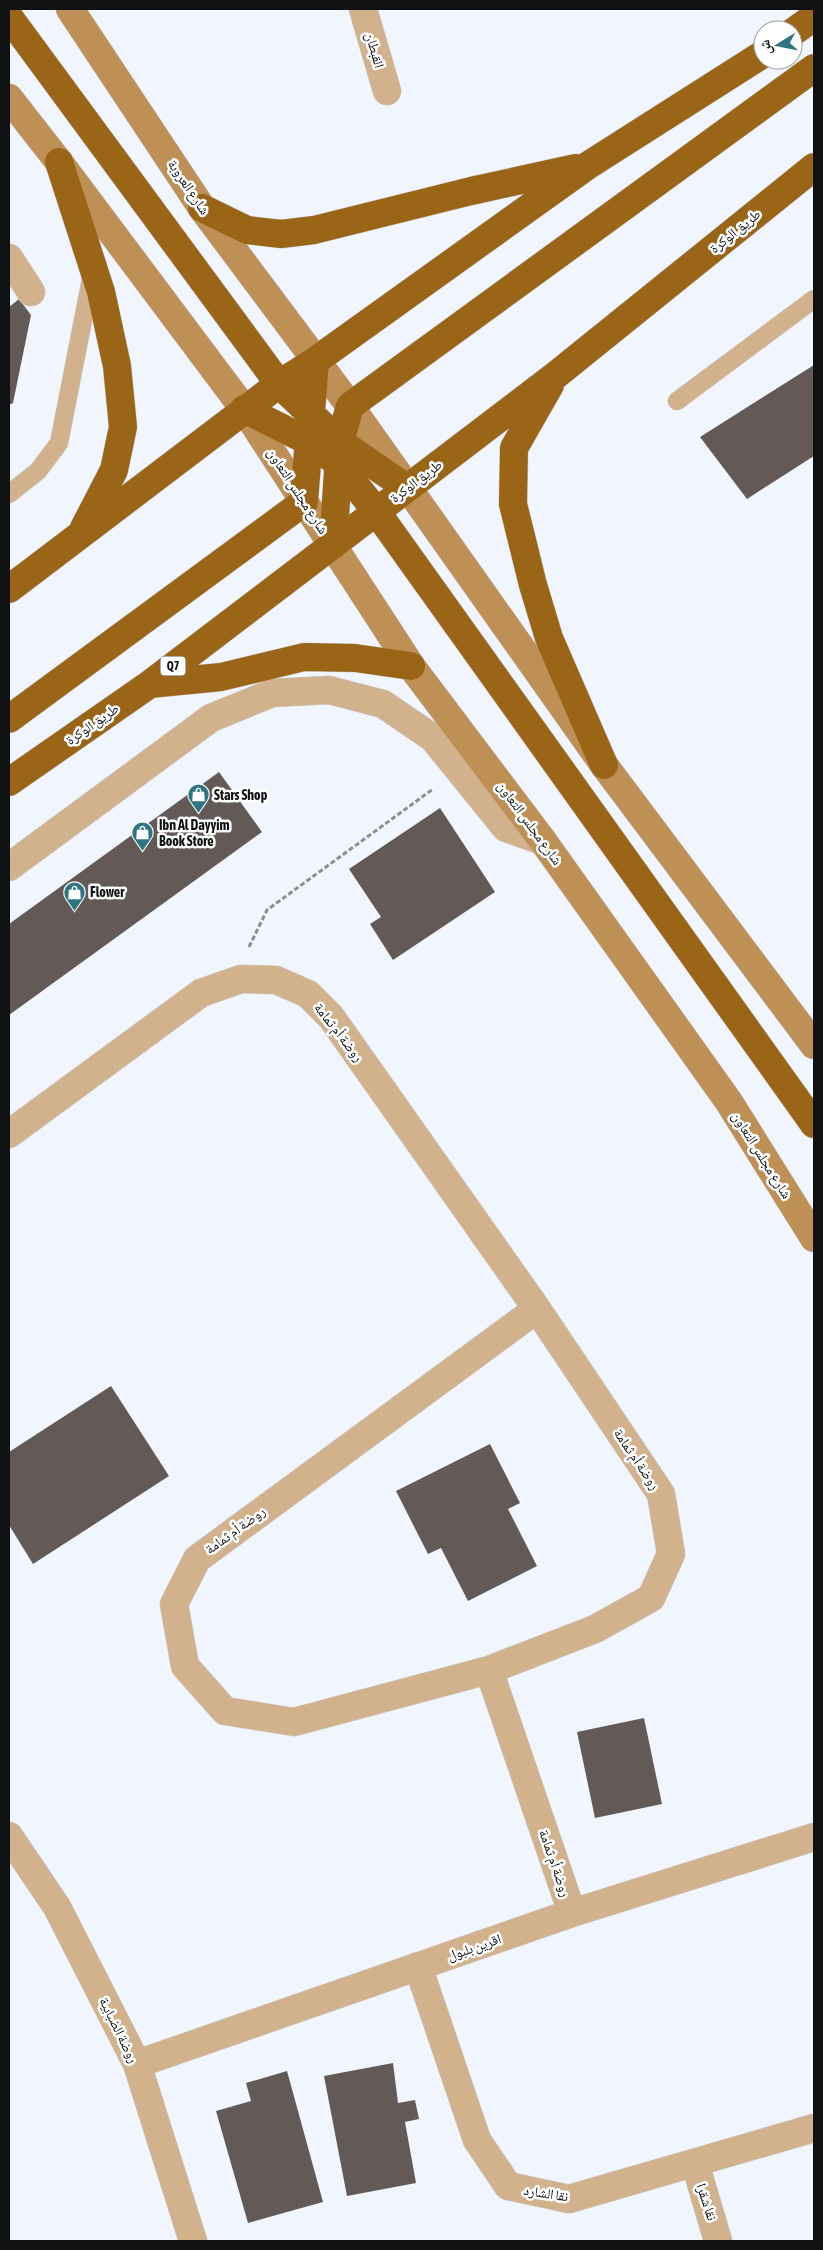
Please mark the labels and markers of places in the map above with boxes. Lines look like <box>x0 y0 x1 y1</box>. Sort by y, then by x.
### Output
shop icon: Stars Shop <box>186 783 210 814</box>
place label: Stars Shop <box>214 787 268 803</box>
place label: Ibn Al Dayyim Book Store <box>159 817 230 849</box>
shop icon: Ibn Al Dayyim Book Store <box>131 821 155 852</box>
shop icon: Flower <box>62 880 86 911</box>
place label: Flower <box>90 884 125 900</box>

